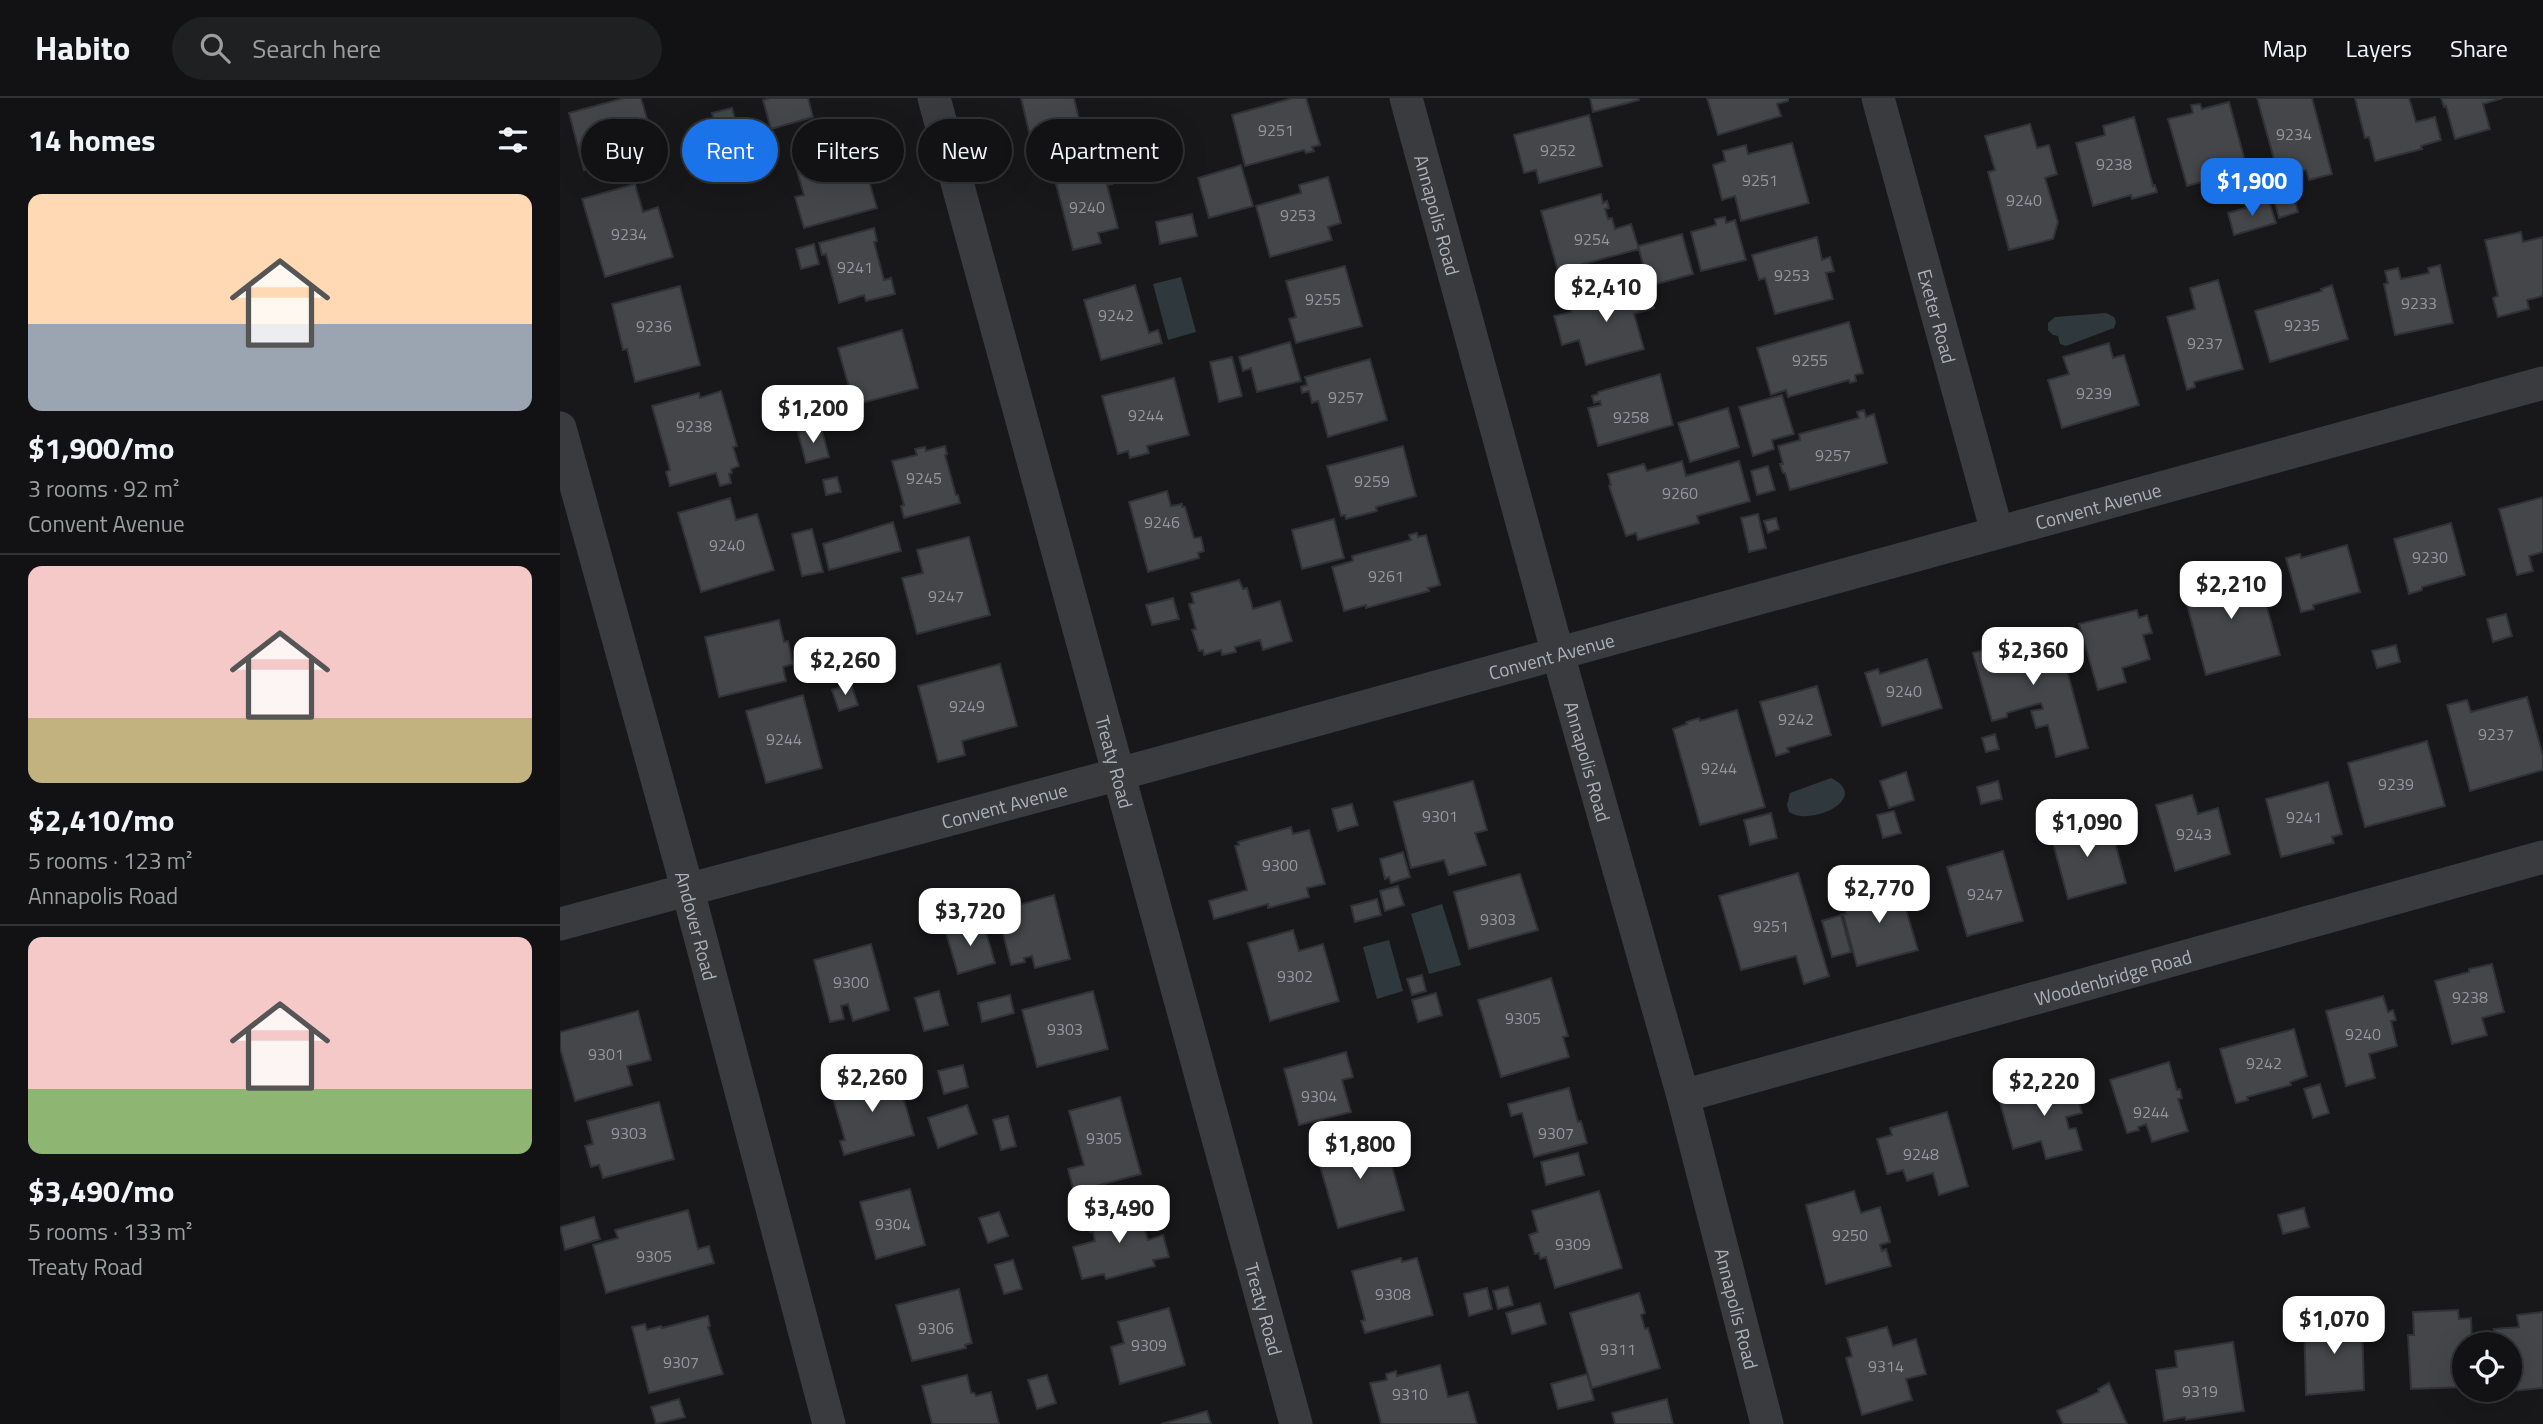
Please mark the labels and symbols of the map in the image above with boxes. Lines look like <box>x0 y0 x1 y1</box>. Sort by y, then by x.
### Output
house number: 9251 <box>1258 118 1294 142</box>
house number: 9234 <box>2276 122 2312 146</box>
house number: 9252 <box>1540 138 1576 162</box>
street label: Annapolis Road <box>1408 151 1468 278</box>
house number: 9238 <box>2096 152 2132 176</box>
pin: $1,900 <box>2195 158 2309 218</box>
house number: 9251 <box>1742 168 1778 192</box>
house number: 9240 <box>2006 188 2042 212</box>
house number: 9240 <box>1069 195 1105 219</box>
house number: 9253 <box>1280 203 1316 227</box>
house number: 9234 <box>611 222 647 246</box>
house number: 9254 <box>1574 227 1610 251</box>
house number: 9241 <box>837 255 873 279</box>
house number: 9253 <box>1774 263 1810 287</box>
pin: $2,410 <box>1549 264 1663 324</box>
street label: Exeter Road <box>1911 266 1965 366</box>
house number: 9255 <box>1305 287 1341 311</box>
house number: 9233 <box>2401 291 2437 315</box>
house number: 9242 <box>1098 303 1134 327</box>
house number: 9235 <box>2284 313 2320 337</box>
house number: 9236 <box>636 314 672 338</box>
house number: 9237 <box>2187 331 2223 355</box>
house number: 9255 <box>1792 348 1828 372</box>
house number: 9239 <box>2076 381 2112 405</box>
house number: 9257 <box>1328 385 1364 409</box>
pin: $1,200 <box>756 386 870 445</box>
house number: 9244 <box>1128 403 1164 427</box>
house number: 9258 <box>1613 405 1649 429</box>
house number: 9238 <box>676 414 712 438</box>
house number: 9257 <box>1815 443 1851 467</box>
house number: 9245 <box>906 466 942 490</box>
house number: 9259 <box>1354 469 1390 493</box>
street label: Convent Avenue <box>2032 474 2164 536</box>
house number: 9260 <box>1662 481 1698 505</box>
house number: 9246 <box>1144 510 1180 534</box>
house number: 9240 <box>709 533 745 557</box>
house number: 9230 <box>2412 545 2448 569</box>
pin: $2,210 <box>2174 561 2288 621</box>
house number: 9261 <box>1368 564 1404 588</box>
house number: 9247 <box>928 584 964 608</box>
street label: Convent Avenue <box>1485 624 1617 686</box>
pin: $2,360 <box>1976 628 2090 687</box>
pin: $2,260 <box>788 638 902 697</box>
house number: 9240 <box>1886 679 1922 703</box>
house number: 9249 <box>949 694 985 718</box>
street label: Annapolis Road <box>1558 698 1619 825</box>
house number: 9242 <box>1778 707 1814 731</box>
street label: Treaty Road <box>1089 712 1142 811</box>
house number: 9237 <box>2478 722 2514 746</box>
house number: 9244 <box>766 727 802 751</box>
house number: 9244 <box>1701 756 1737 780</box>
house number: 9239 <box>2378 772 2414 796</box>
street label: Convent Avenue <box>938 774 1071 836</box>
pin: $1,090 <box>2030 800 2144 859</box>
house number: 9301 <box>1422 804 1458 828</box>
house number: 9241 <box>2286 805 2322 829</box>
house number: 9243 <box>2176 822 2212 846</box>
house number: 9300 <box>1262 853 1298 877</box>
pin: $2,770 <box>1822 866 1936 925</box>
street label: Andover Road <box>669 868 725 983</box>
house number: 9247 <box>1967 882 2003 906</box>
pin: $3,720 <box>913 888 1027 948</box>
house number: 9303 <box>1480 907 1516 931</box>
house number: 9251 <box>1753 914 1789 938</box>
street label: Woodenbridge Road <box>2031 941 2195 1012</box>
house number: 9302 <box>1277 964 1313 988</box>
house number: 9300 <box>833 970 869 994</box>
house number: 9238 <box>2452 985 2488 1009</box>
house number: 9305 <box>1505 1006 1541 1030</box>
house number: 9303 <box>1047 1017 1083 1041</box>
house number: 9240 <box>2345 1022 2381 1046</box>
house number: 9301 <box>588 1042 624 1066</box>
house number: 9242 <box>2246 1051 2282 1075</box>
pin: $2,260 <box>815 1054 929 1114</box>
pin: $2,220 <box>1987 1058 2101 1118</box>
house number: 9304 <box>1301 1084 1337 1108</box>
house number: 9244 <box>2133 1100 2169 1124</box>
house number: 9303 <box>611 1121 647 1145</box>
house number: 9307 <box>1538 1121 1574 1145</box>
pin: $1,800 <box>1303 1122 1417 1181</box>
house number: 9305 <box>1086 1126 1122 1150</box>
house number: 9248 <box>1903 1142 1939 1166</box>
pin: $3,490 <box>1062 1186 1176 1245</box>
house number: 9304 <box>875 1212 911 1236</box>
house number: 9250 <box>1832 1223 1868 1247</box>
house number: 9309 <box>1555 1232 1591 1256</box>
house number: 9305 <box>636 1244 672 1268</box>
street label: Annapolis Road <box>1708 1245 1767 1372</box>
street label: Treaty Road <box>1238 1259 1291 1358</box>
house number: 9308 <box>1375 1282 1411 1306</box>
pin: $1,070 <box>2277 1296 2391 1356</box>
house number: 9306 <box>918 1316 954 1340</box>
house number: 9309 <box>1131 1333 1167 1357</box>
house number: 9311 <box>1600 1337 1636 1361</box>
house number: 9307 <box>663 1350 699 1374</box>
house number: 9314 <box>1868 1354 1904 1378</box>
house number: 9319 <box>2182 1379 2218 1403</box>
house number: 9310 <box>1392 1382 1428 1406</box>

